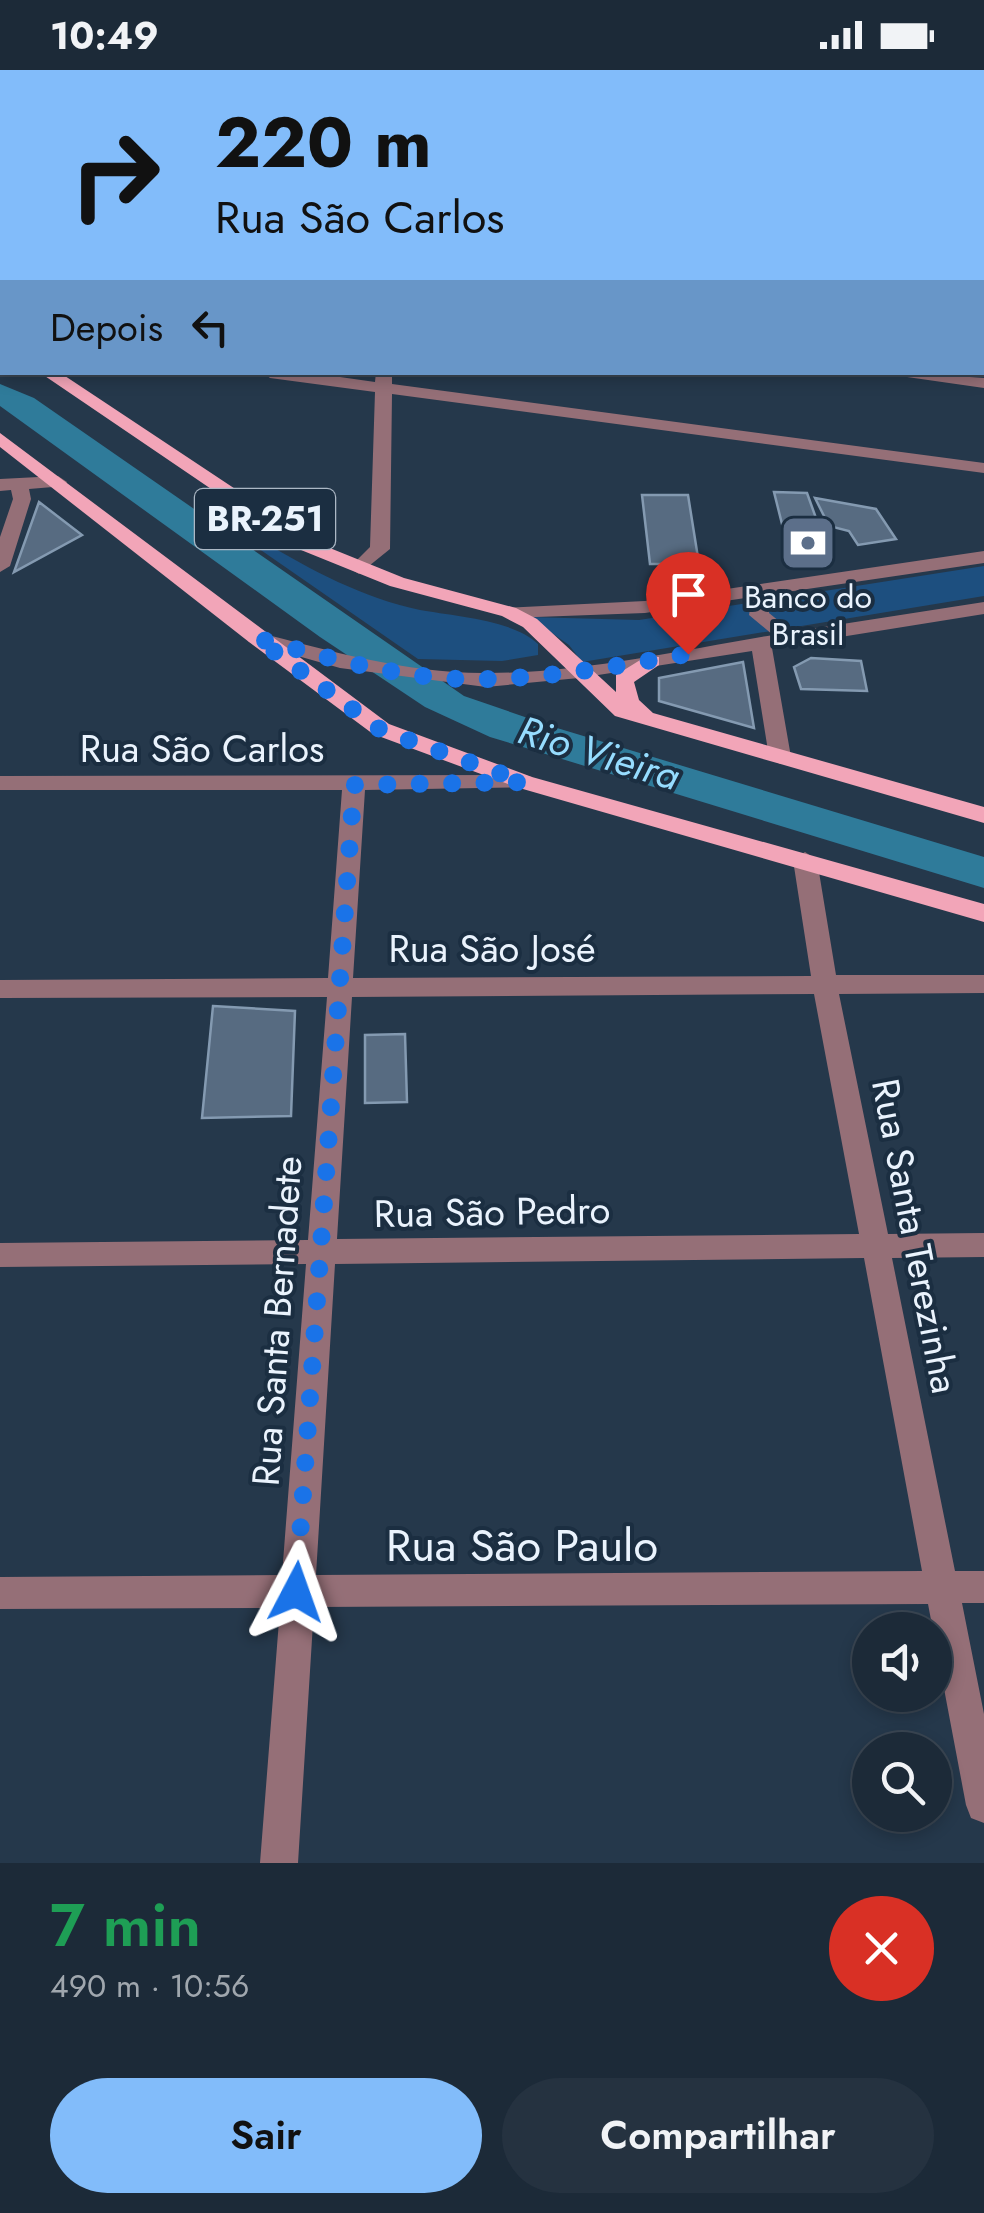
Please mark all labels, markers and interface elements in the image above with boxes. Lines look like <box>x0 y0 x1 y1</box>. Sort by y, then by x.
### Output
text: 10:49 <box>50 8 159 63</box>
text: 220 m <box>215 92 432 193</box>
icon: right <box>50 110 180 240</box>
text: Rua São Carlos <box>215 185 505 250</box>
text: Depois <box>50 300 163 355</box>
icon: left <box>183 300 238 355</box>
road number: BR-251 <box>195 489 335 549</box>
bank icon: Banco do Brasil <box>778 513 838 573</box>
pin <box>646 552 731 655</box>
icon: arrive <box>661 567 716 622</box>
place label: Banco do Brasil <box>744 574 872 657</box>
water label: Rio Vieira <box>511 701 687 805</box>
street label: Rua São Carlos <box>80 721 324 776</box>
street label: Rua São José <box>388 921 596 976</box>
street label: Rua Santa Terezinha <box>858 1074 973 1398</box>
street label: Rua Santa Bernadete <box>238 1154 315 1488</box>
street label: Rua São Pedro <box>373 1182 611 1241</box>
street label: Rua São Paulo <box>386 1513 658 1578</box>
position arrow <box>244 1540 348 1644</box>
map controls <box>852 1612 952 1832</box>
button: sound <box>852 1612 952 1712</box>
button: search <box>852 1732 952 1832</box>
text: 7 min <box>50 1882 201 1969</box>
button: close <box>829 1896 934 2001</box>
text: 490 m · 10:56 <box>50 1963 249 2009</box>
button: Sair <box>50 2078 482 2193</box>
button: Compartilhar <box>502 2078 934 2193</box>

